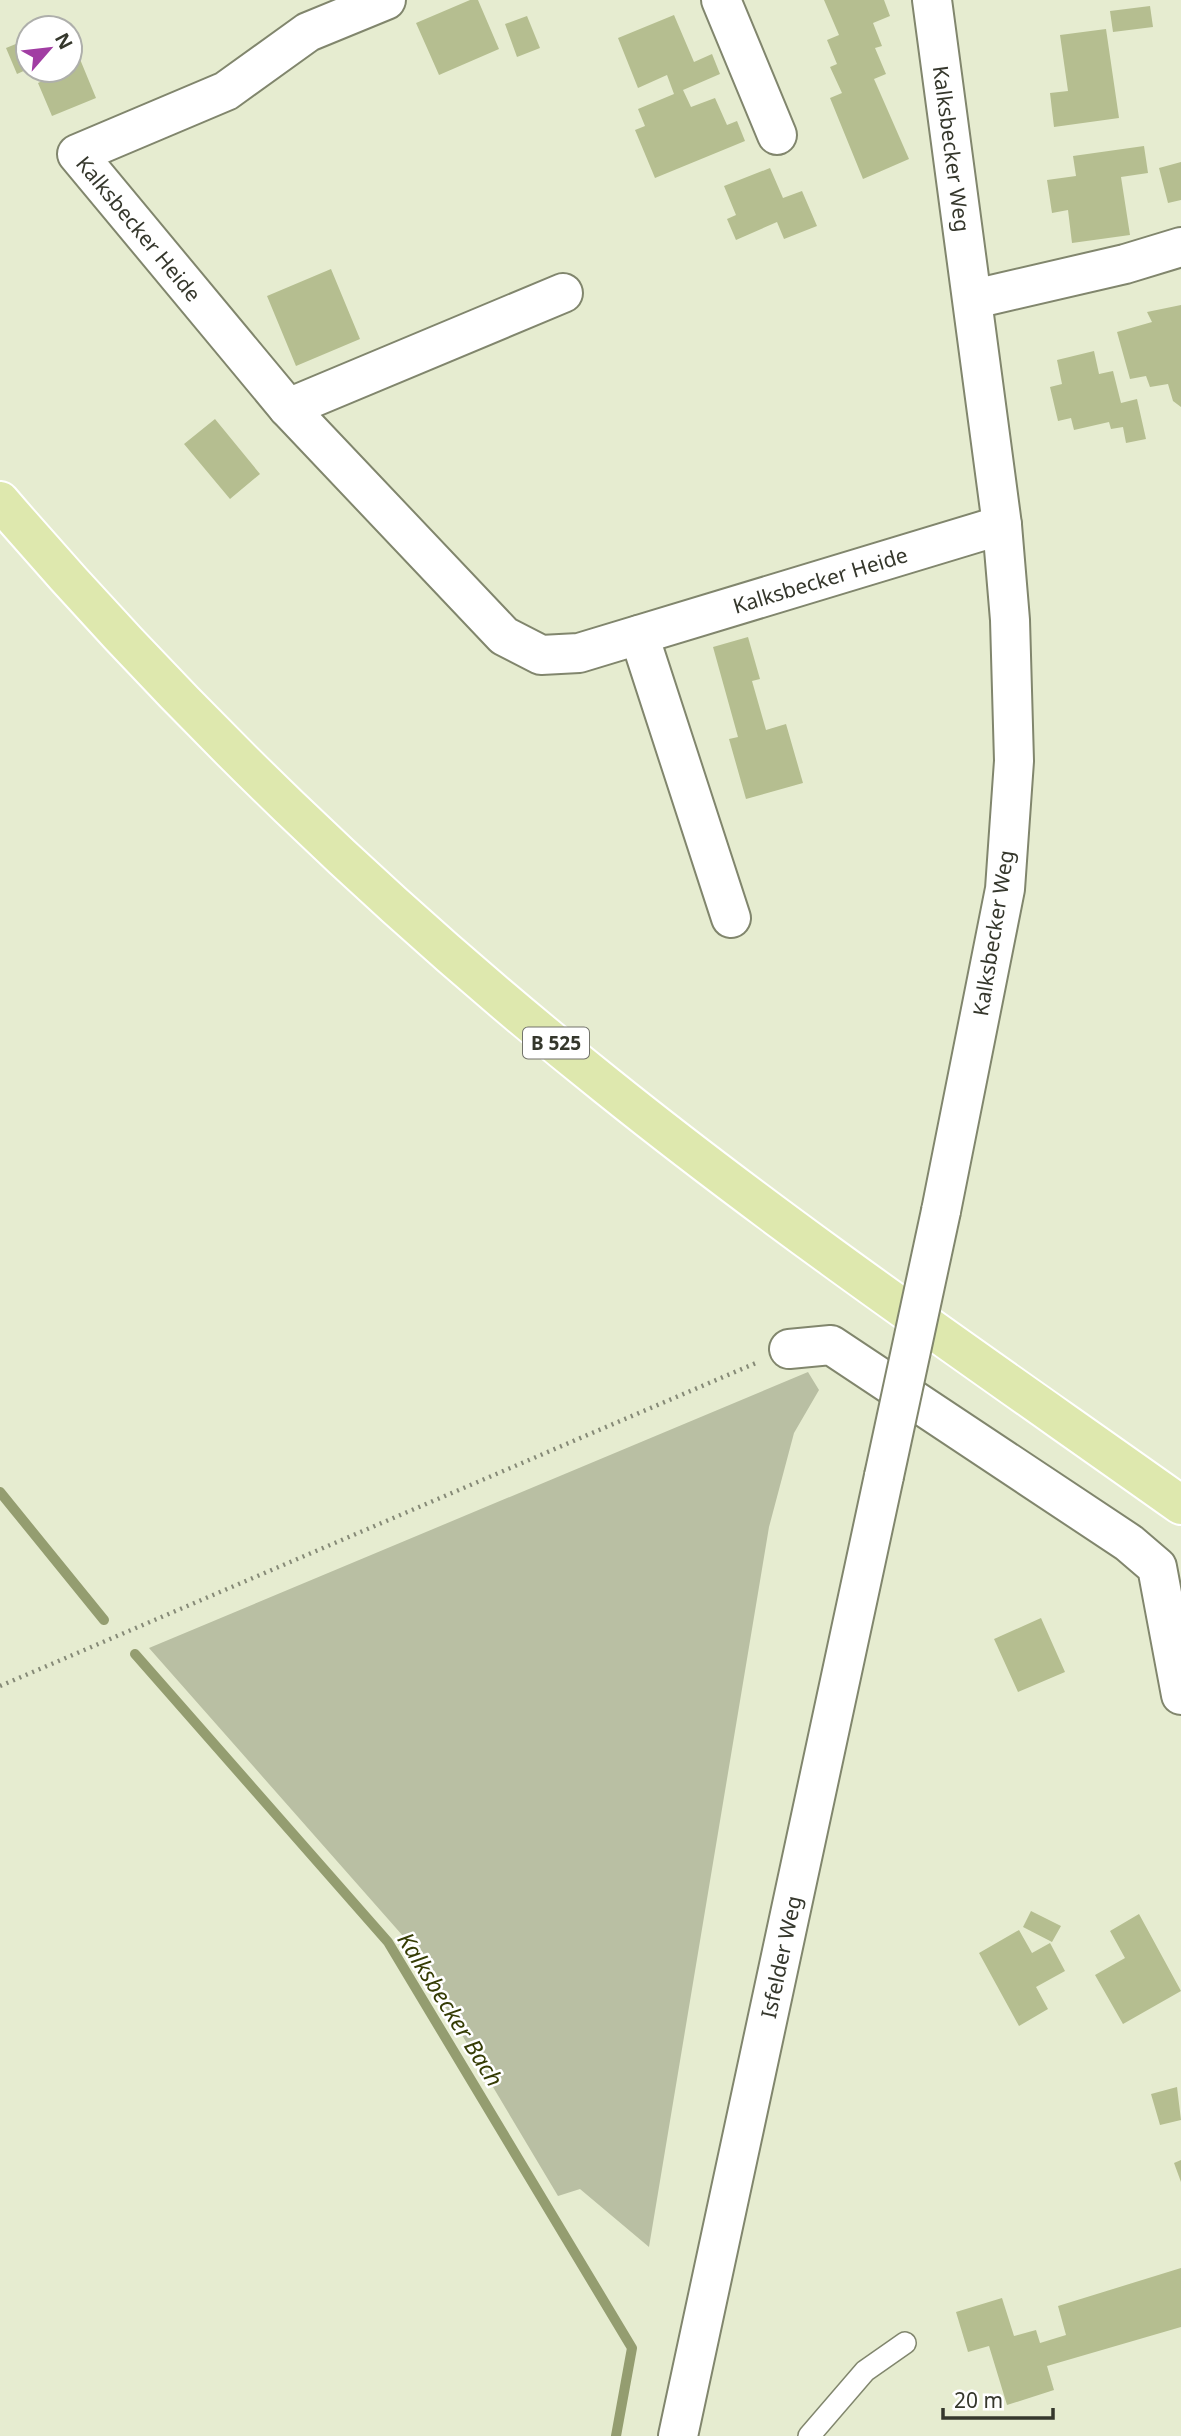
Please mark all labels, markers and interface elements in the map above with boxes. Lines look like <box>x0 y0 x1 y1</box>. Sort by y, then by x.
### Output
north arrow <box>14 14 84 84</box>
text: N <box>49 28 79 54</box>
street label: Kalksbecker Weg <box>927 64 977 234</box>
street label: Kalksbecker Heide <box>70 150 208 307</box>
street label: Kalksbecker Heide <box>729 540 911 620</box>
street label: Kalksbecker Weg <box>966 848 1020 1018</box>
road number: B 525 <box>523 1028 589 1058</box>
street label: Isfelder Weg <box>754 1893 808 2021</box>
water label: Kalksbecker Bach <box>391 1926 511 2092</box>
scale bar <box>943 2376 1053 2420</box>
text: 20 m <box>954 2386 1003 2414</box>

